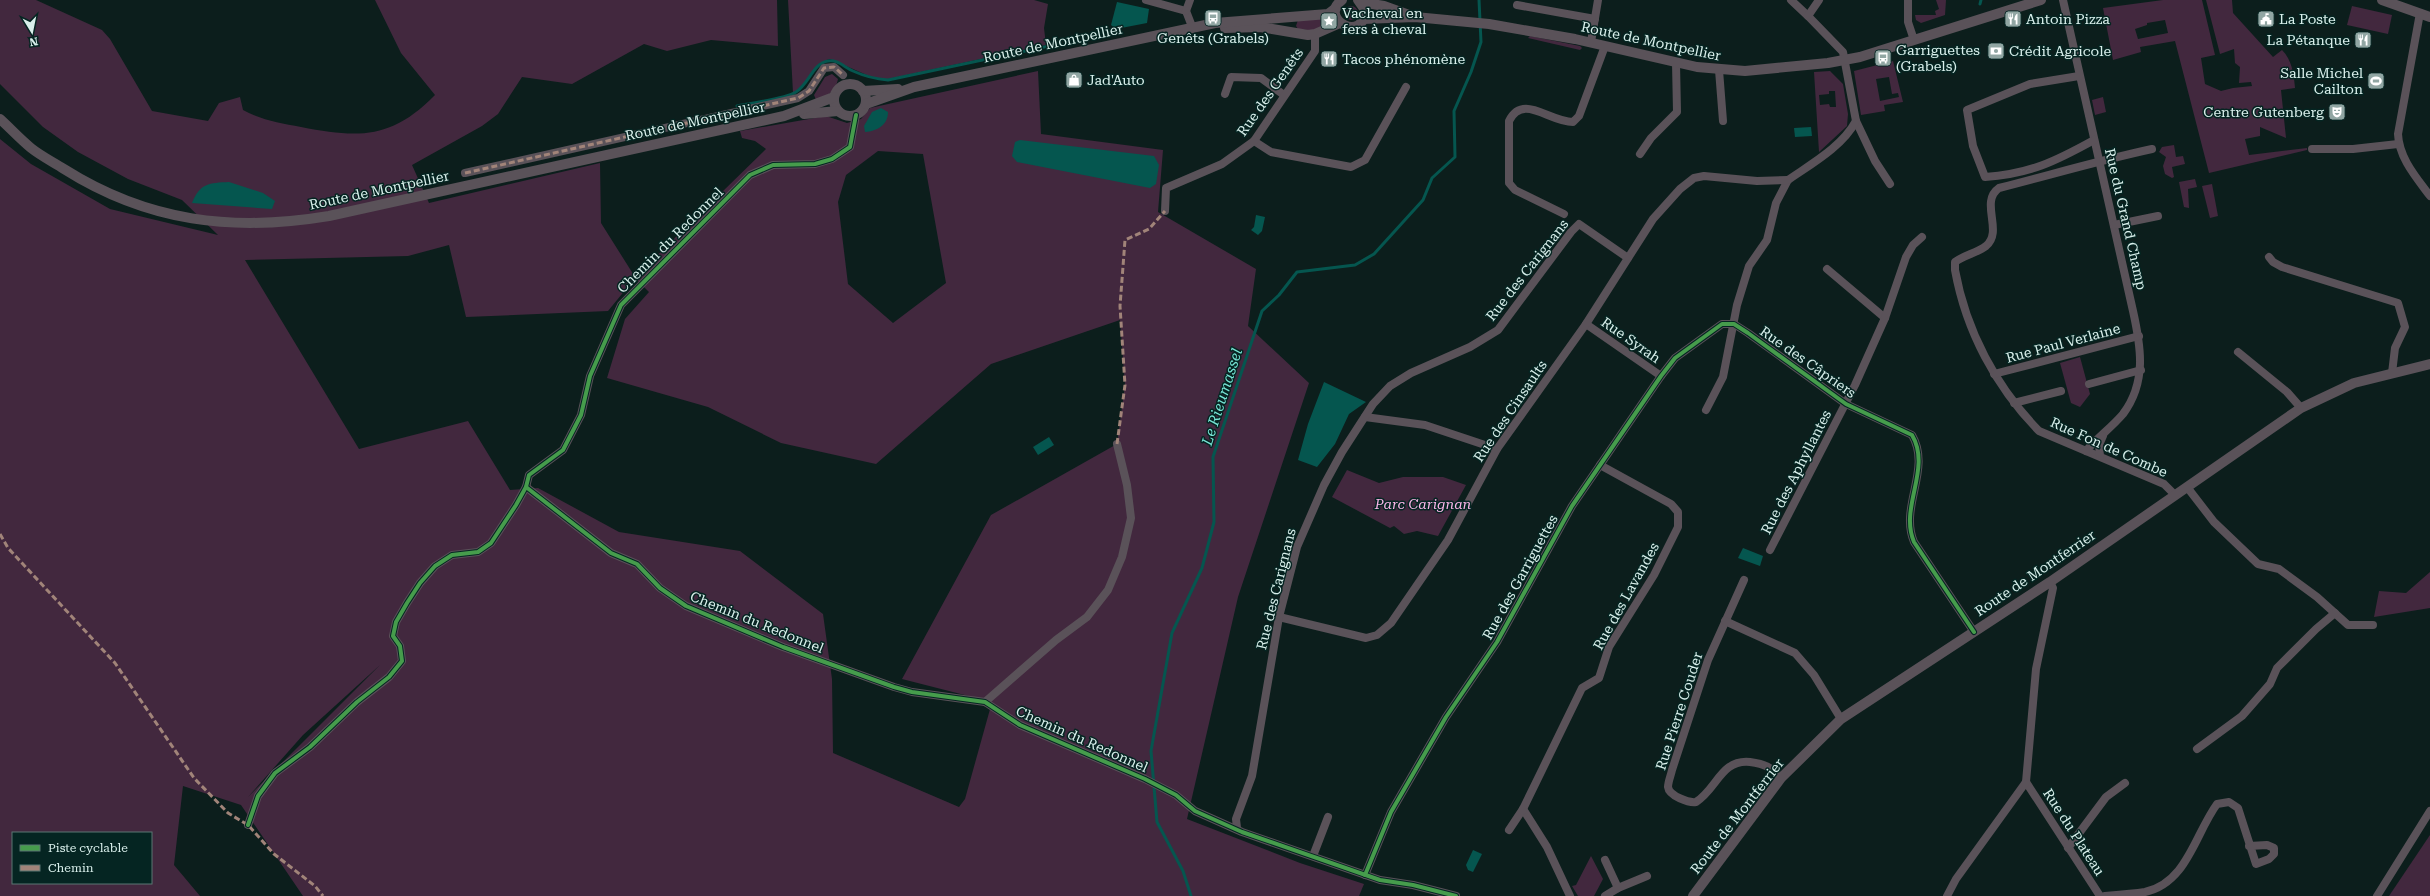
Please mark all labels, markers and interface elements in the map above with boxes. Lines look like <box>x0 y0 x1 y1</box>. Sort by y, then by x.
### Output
place label: Vacheval en fers à cheval <box>1342 5 1427 37</box>
bus stop icon: Genêts (Grabels) <box>1203 8 1223 28</box>
restaurant icon: Antoin Pizza <box>2003 9 2023 29</box>
public building icon: La Poste <box>2256 9 2276 29</box>
place icon: Vacheval en fers à cheval <box>1319 11 1339 31</box>
place label: Antoin Pizza <box>2026 11 2110 27</box>
place label: La Poste <box>2279 11 2336 27</box>
north arrow <box>12 12 52 52</box>
street label: Route de Montpellier <box>1580 18 1723 64</box>
street label: Route de Montpellier <box>982 20 1125 66</box>
place label: Genêts (Grabels) <box>1157 30 1269 46</box>
restaurant icon: La Pétanque <box>2353 30 2373 50</box>
place label: La Pétanque <box>2267 32 2350 48</box>
text: N <box>28 34 39 49</box>
bank icon: Crédit Agricole <box>1986 41 2006 61</box>
place label: Garriguettes (Grabels) <box>1896 42 1980 74</box>
place label: Crédit Agricole <box>2009 43 2112 59</box>
street label: Rue des Genêts <box>1234 45 1306 139</box>
bus stop icon: Garriguettes (Grabels) <box>1873 48 1893 68</box>
restaurant icon: Tacos phénomène <box>1319 49 1339 69</box>
place label: Tacos phénomène <box>1342 51 1466 67</box>
place label: Salle Michel Cailton <box>2280 65 2364 97</box>
shop icon: Jad'Auto <box>1064 70 1084 90</box>
sports icon: Salle Michel Cailton <box>2366 71 2386 91</box>
place label: Jad'Auto <box>1087 72 1145 88</box>
street label: Route de Montpellier <box>624 98 767 144</box>
theatre icon: Centre Gutenberg <box>2327 102 2347 122</box>
place label: Centre Gutenberg <box>2203 104 2324 120</box>
street label: Rue du Grand Champ <box>2102 147 2150 291</box>
street label: Route de Montpellier <box>308 167 451 213</box>
street label: Chemin du Redonnel <box>614 183 727 296</box>
street label: Rue des Carignans <box>1482 216 1572 324</box>
street label: Rue Syrah <box>1598 314 1664 366</box>
street label: Rue Paul Verlaine <box>2004 320 2122 366</box>
street label: Rue des Câpriers <box>1757 323 1859 401</box>
water label: Le Rieumassel <box>1198 346 1246 449</box>
street label: Rue des Cinsaults <box>1470 357 1550 465</box>
street label: Rue des Aphyllantes <box>1758 407 1834 537</box>
street label: Rue Fon de Combe <box>2048 414 2170 480</box>
park label: Parc Carignan <box>1374 496 1472 512</box>
street label: Rue des Garriguettes <box>1479 512 1561 642</box>
street label: Rue des Carignans <box>1253 526 1299 651</box>
street label: Route de Montferrier <box>1972 527 2099 619</box>
street label: Rue des Lavandes <box>1590 539 1662 652</box>
street label: Chemin du Redonnel <box>688 588 827 656</box>
street label: Rue Pierre Couder <box>1652 650 1706 772</box>
street label: Chemin du Redonnel <box>1014 703 1151 776</box>
street label: Route de Montferrier <box>1687 755 1787 877</box>
street label: Rue du Plateau <box>2040 786 2108 879</box>
legend <box>12 832 152 884</box>
text: Piste cyclable <box>48 841 128 855</box>
text: Chemin <box>48 861 94 875</box>

